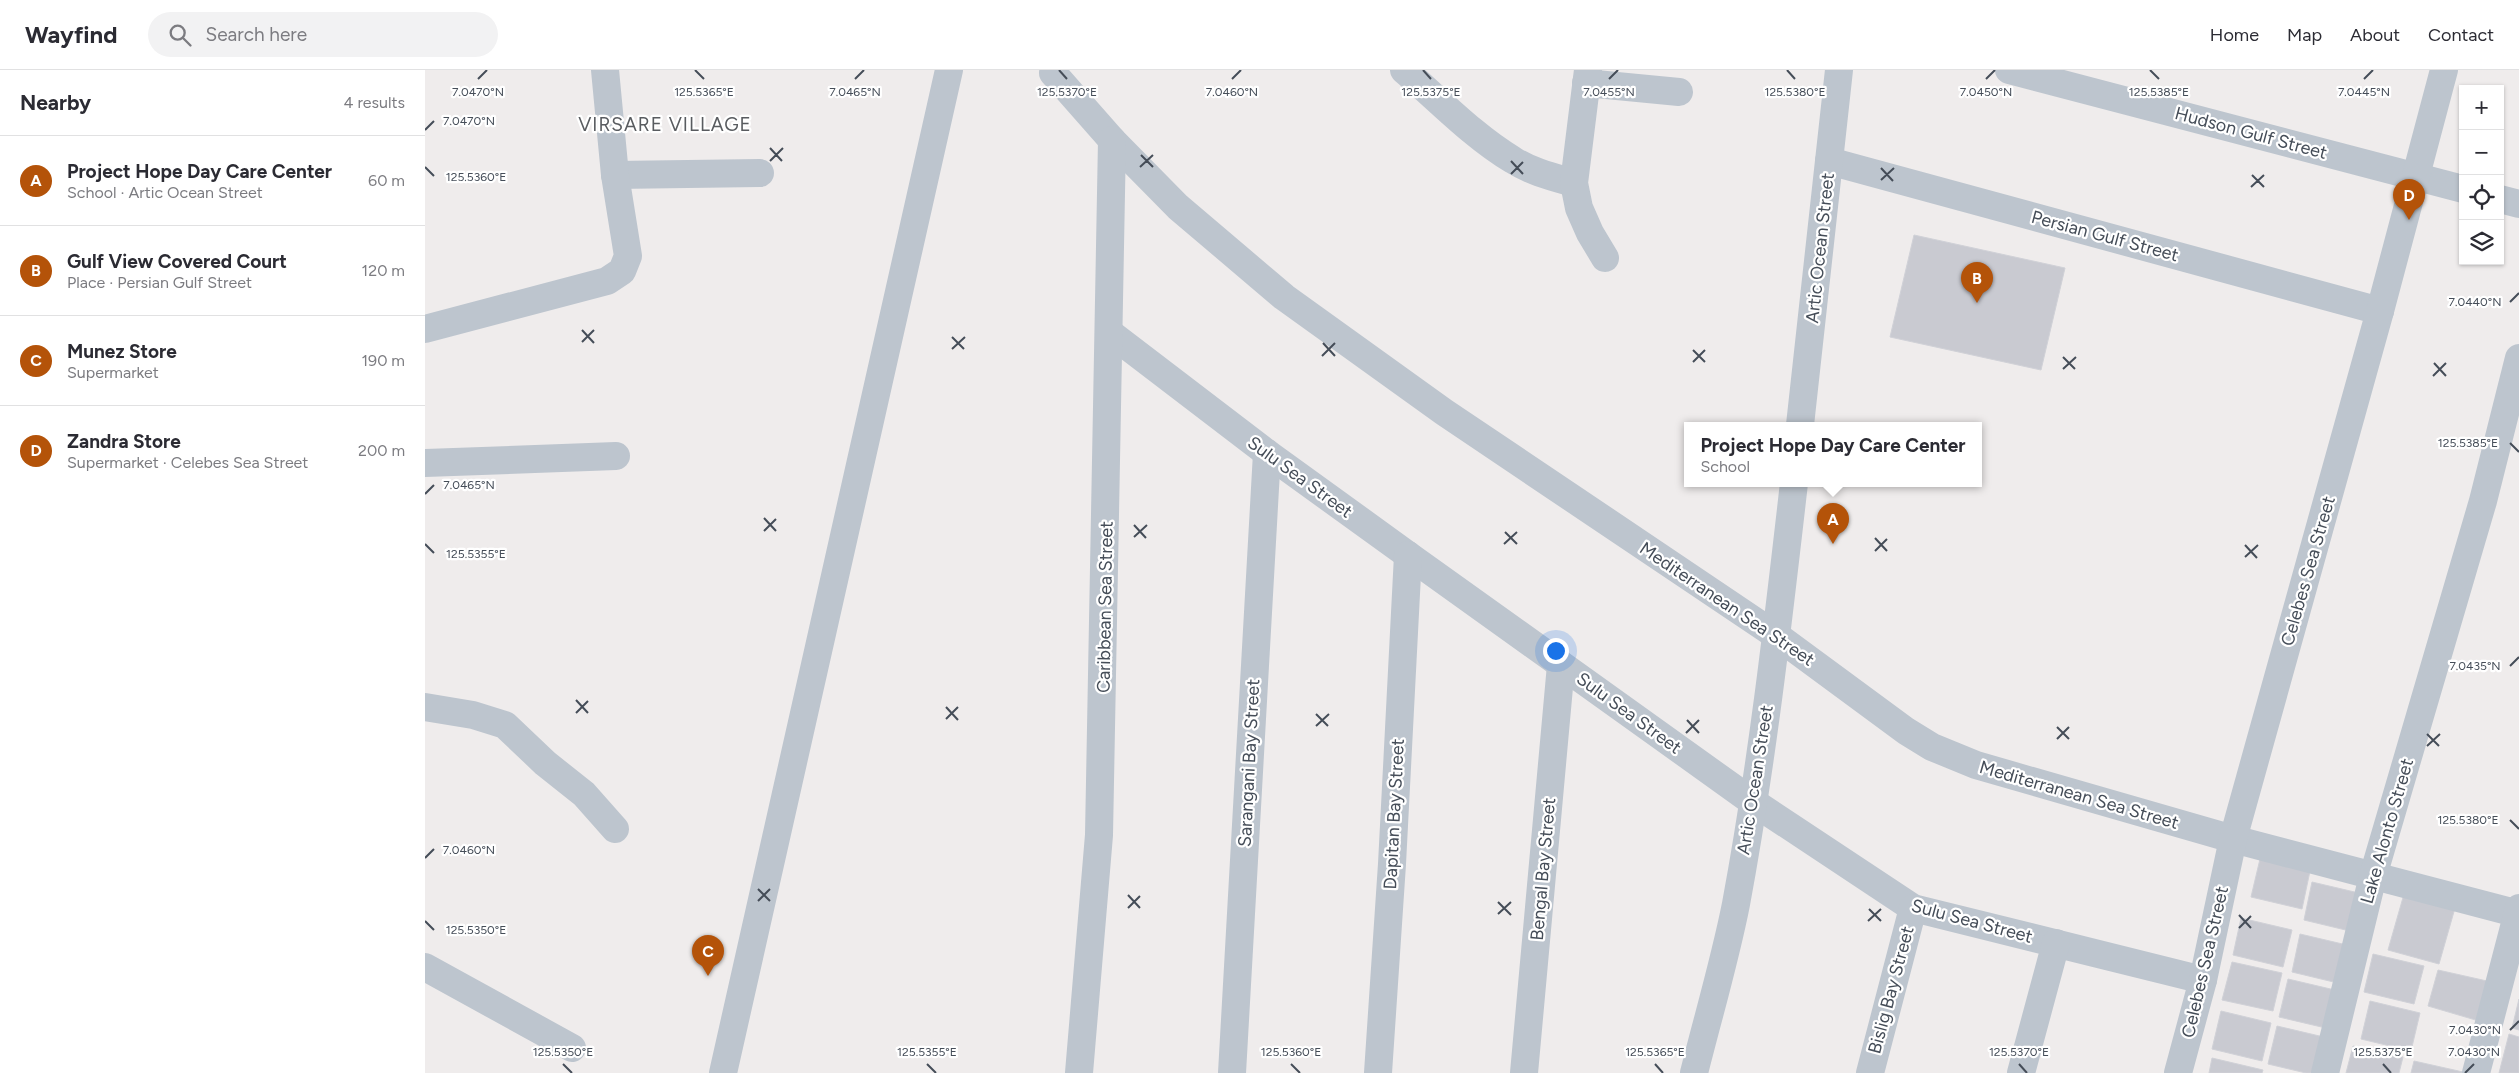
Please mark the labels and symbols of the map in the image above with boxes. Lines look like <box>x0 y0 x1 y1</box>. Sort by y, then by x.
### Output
text: 7.0470°N <box>452 85 504 99</box>
text: 125.5365°E <box>674 85 734 99</box>
text: 7.0465°N <box>829 85 881 99</box>
text: 125.5370°E <box>1037 85 1097 99</box>
text: 7.0460°N <box>1206 85 1258 99</box>
text: 125.5375°E <box>1401 85 1461 99</box>
text: 7.0455°N <box>1583 85 1635 99</box>
text: 125.5380°E <box>1764 85 1826 99</box>
text: 7.0450°N <box>1960 85 2012 99</box>
text: 125.5385°E <box>2129 85 2189 99</box>
text: 7.0445°N <box>2338 85 2390 99</box>
street label: Hudson Gulf Street <box>2173 102 2330 164</box>
district label: VIRSARE VILLAGE <box>578 113 752 136</box>
text: 7.0470°N <box>443 114 495 128</box>
text: 125.5360°E <box>446 170 506 184</box>
street label: Artic Ocean Street <box>1801 172 1839 324</box>
pin: D <box>2393 179 2425 220</box>
street label: Persian Gulf Street <box>2029 206 2181 266</box>
pin: B <box>1961 262 1993 303</box>
text: 7.0440°N <box>2449 295 2501 309</box>
street label: Sulu Sea Street <box>1243 432 1357 523</box>
text: 125.5385°E <box>2438 436 2498 450</box>
text: 7.0465°N <box>443 478 495 492</box>
street label: Celebes Sea Street <box>2276 493 2340 648</box>
pin: A <box>1817 503 1849 544</box>
street label: Caribbean Sea Street <box>1093 521 1118 693</box>
street label: Mediterranean Sea Street <box>1635 537 1819 671</box>
text: 125.5355°E <box>446 547 506 561</box>
your location <box>1543 638 1569 664</box>
text: 7.0435°N <box>2449 659 2501 673</box>
street label: Sulu Sea Street <box>1572 668 1686 759</box>
street label: Sarangani Bay Street <box>1234 678 1264 848</box>
street label: Artic Ocean Street <box>1732 704 1778 856</box>
street label: Dapitan Bay Street <box>1379 738 1409 890</box>
street label: Mediterranean Sea Street <box>1977 756 2181 834</box>
street label: Lake Alonto Street <box>2356 756 2418 906</box>
street label: Bengal Bay Street <box>1526 796 1560 941</box>
text: 125.5380°E <box>2437 813 2499 827</box>
text: 7.0460°N <box>443 843 495 857</box>
street label: Celebes Sea Street <box>2177 884 2233 1040</box>
street label: Sulu Sea Street <box>1909 894 2035 948</box>
text: 125.5350°E <box>446 923 506 937</box>
street label: Bislig Bay Street <box>1863 924 1919 1056</box>
pin: C <box>692 935 724 976</box>
text: 7.0430°N <box>2449 1023 2501 1037</box>
text: 125.5350°E <box>533 1045 593 1059</box>
text: 125.5355°E <box>897 1045 957 1059</box>
text: 125.5360°E <box>1261 1045 1321 1059</box>
text: 125.5365°E <box>1625 1045 1685 1059</box>
text: 125.5370°E <box>1989 1045 2049 1059</box>
text: 125.5375°E <box>2353 1045 2413 1059</box>
text: 7.0430°N <box>2448 1045 2500 1059</box>

